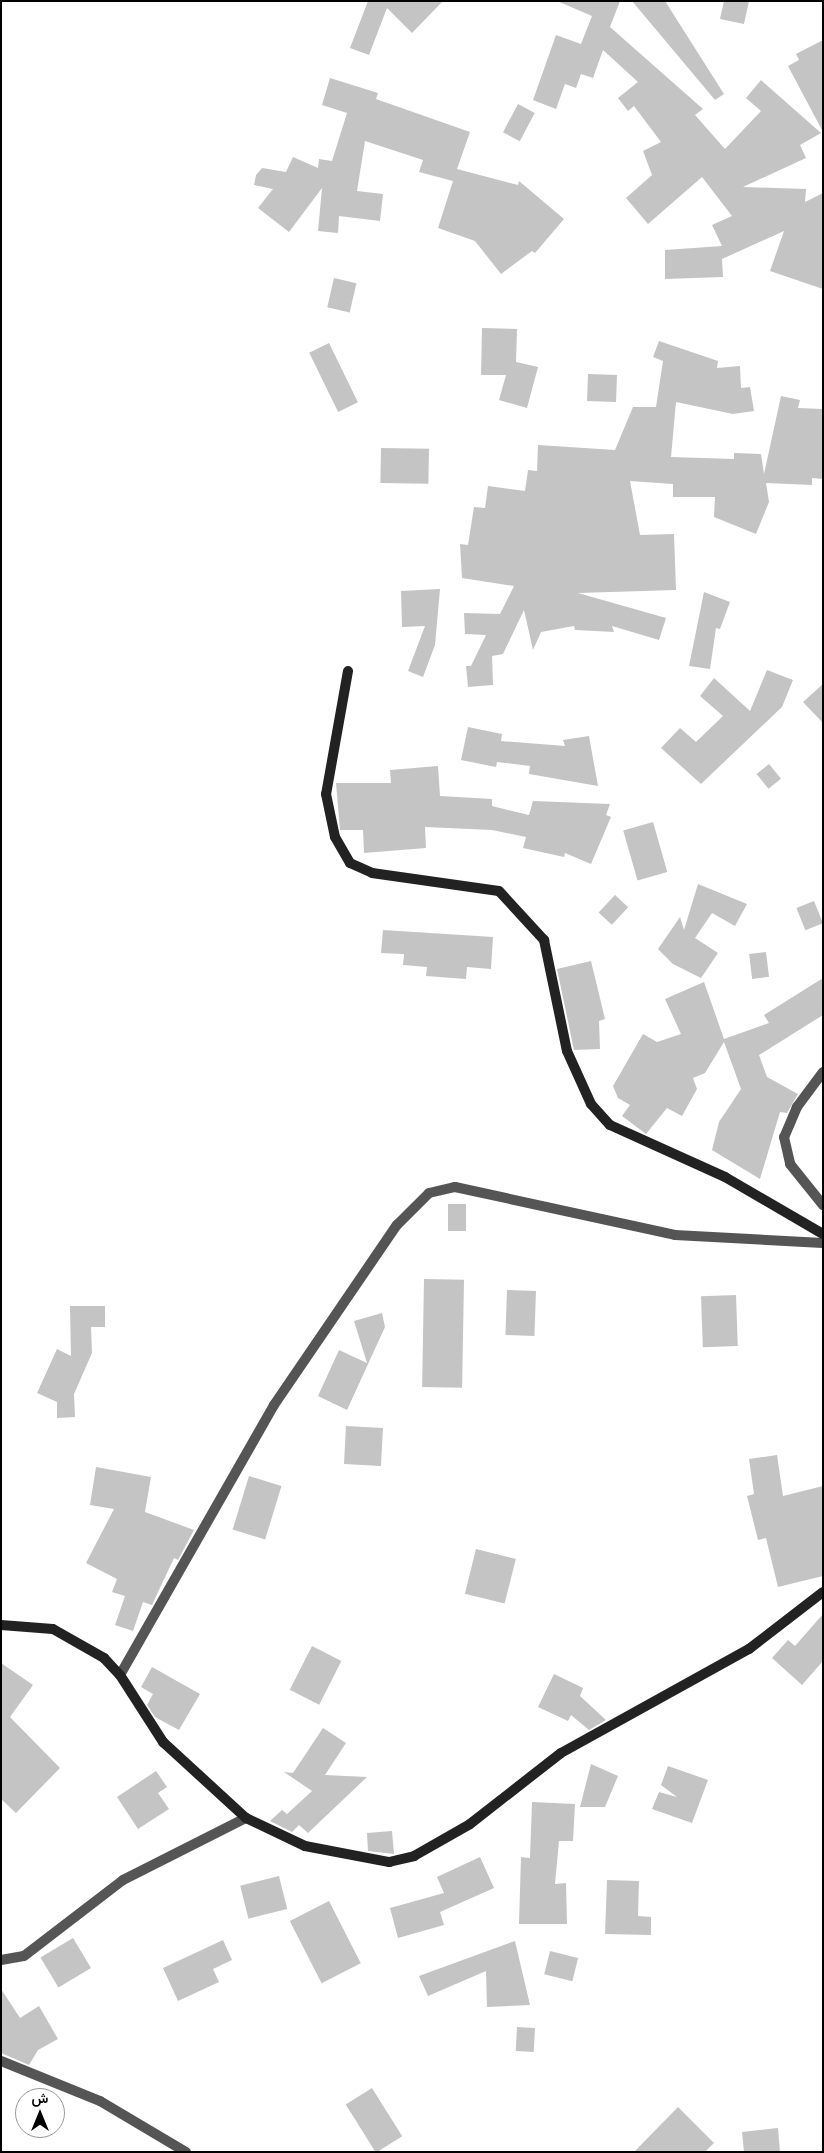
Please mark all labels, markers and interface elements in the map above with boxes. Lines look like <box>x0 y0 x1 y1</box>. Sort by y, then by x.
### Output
north arrow <box>15 2088 65 2138</box>
text: ش <box>32 2090 48 2107</box>

